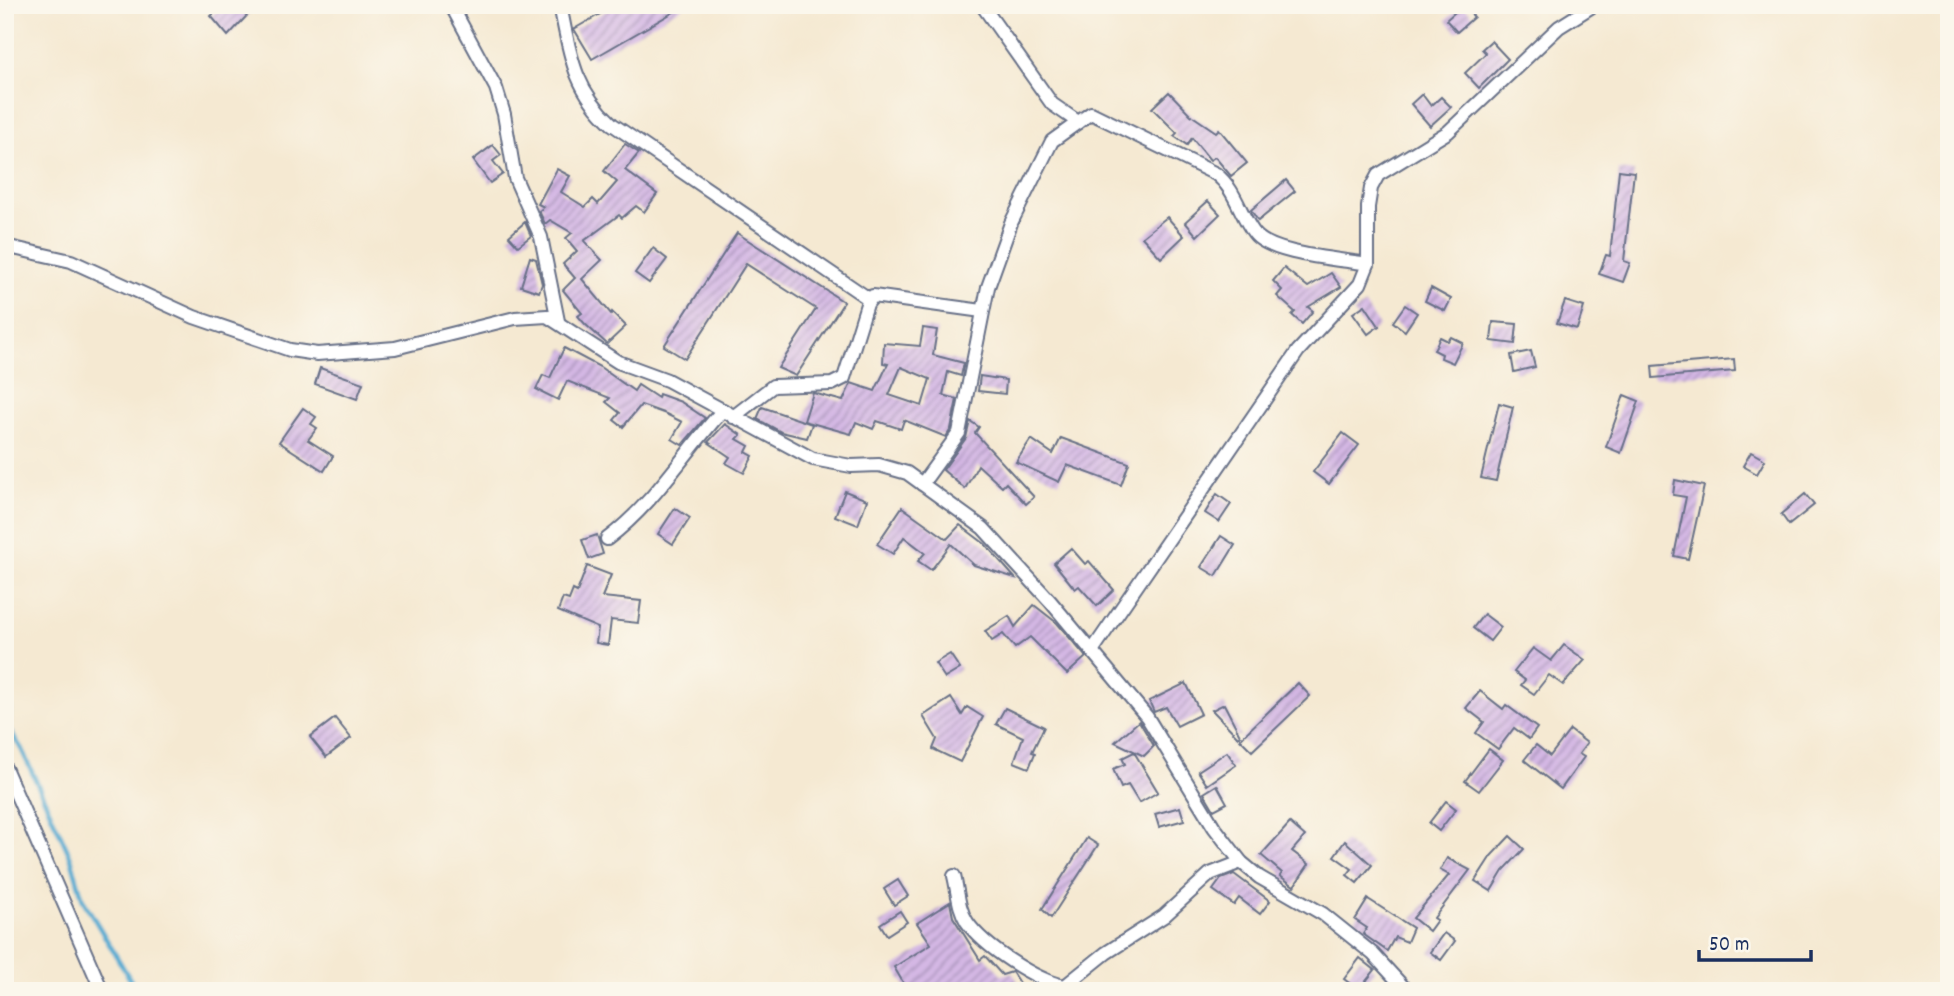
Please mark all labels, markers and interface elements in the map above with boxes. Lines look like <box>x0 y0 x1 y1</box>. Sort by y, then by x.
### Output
scale bar <box>1699 919 1811 963</box>
text: 50 m <box>1709 931 1749 961</box>

